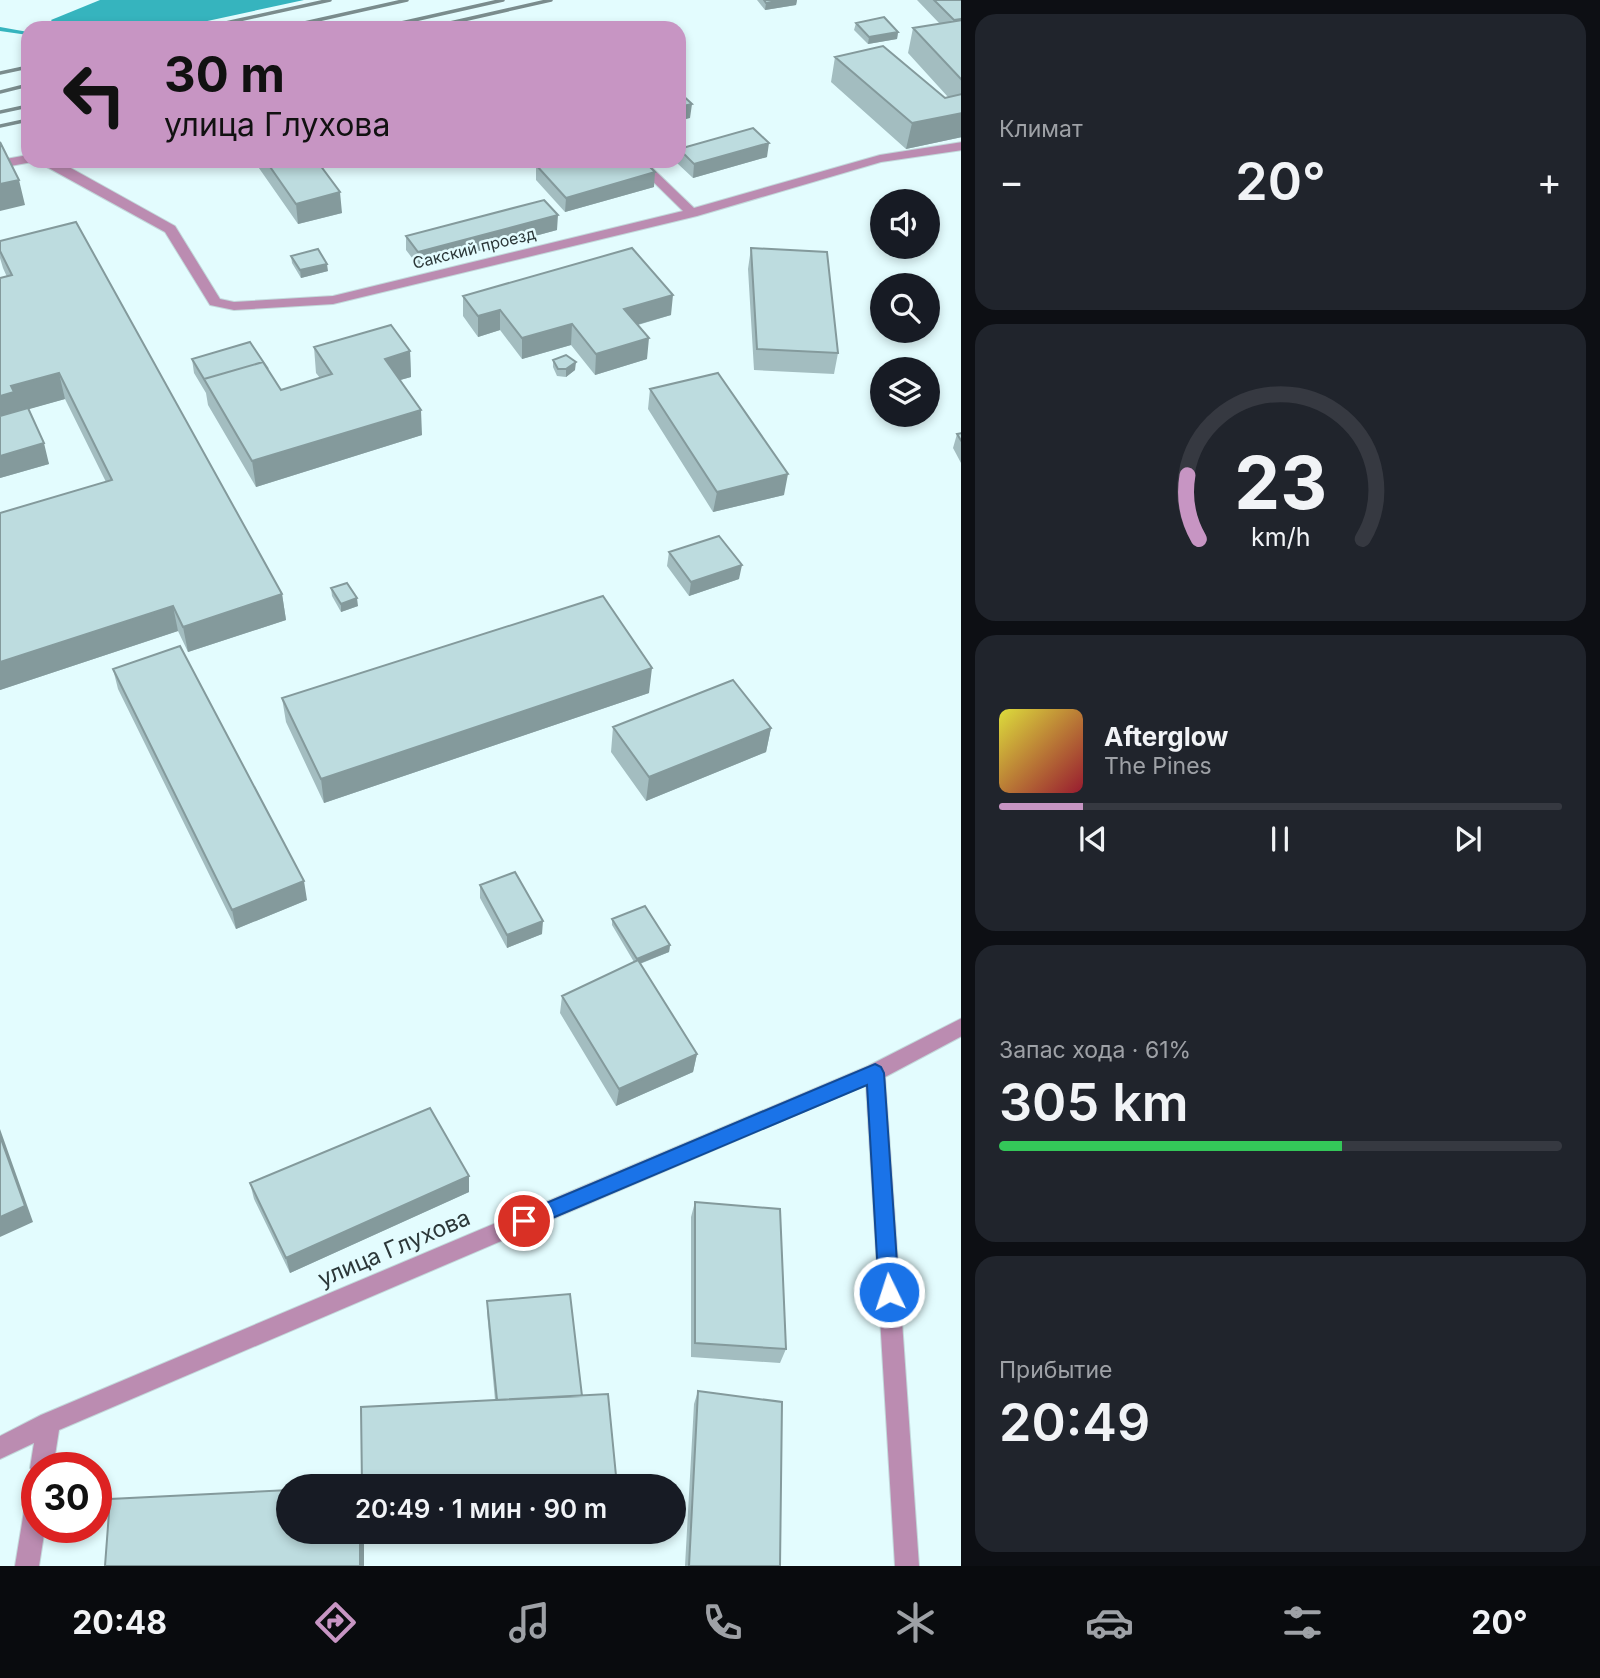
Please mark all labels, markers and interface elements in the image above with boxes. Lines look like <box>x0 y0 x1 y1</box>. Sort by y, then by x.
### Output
text: 30 m <box>164 45 285 104</box>
icon: left <box>49 49 140 140</box>
text: улица Глухова <box>164 105 390 144</box>
text: Климат <box>999 115 1083 143</box>
text: 20° <box>1235 150 1326 213</box>
text: − <box>999 158 1024 204</box>
text: + <box>1537 158 1562 204</box>
map controls <box>870 189 940 427</box>
button: sound <box>870 189 940 259</box>
street label: Сакский проезд <box>410 223 538 273</box>
button: search <box>870 273 940 343</box>
button: layers <box>870 357 940 427</box>
text: 23 <box>1234 438 1327 527</box>
text: km/h <box>1251 521 1310 551</box>
text: Afterglow <box>1104 721 1228 752</box>
text: The Pines <box>1104 752 1212 780</box>
icon: previous <box>1074 820 1112 858</box>
icon: pause <box>1261 820 1299 858</box>
icon: next <box>1449 820 1487 858</box>
text: Запас хода · 61% <box>999 1036 1191 1064</box>
text: 305 km <box>999 1071 1189 1134</box>
pin <box>494 1191 554 1251</box>
icon: arrive <box>505 1202 543 1240</box>
street label: улица Глухова <box>314 1203 474 1293</box>
position arrow <box>852 1255 926 1329</box>
text: Прибытие <box>999 1356 1112 1384</box>
text: 20:49 <box>999 1391 1150 1454</box>
speed limit sign: 30 <box>21 1452 112 1543</box>
text: 20:49 · 1 мин · 90 m <box>355 1493 607 1524</box>
icon: directions <box>311 1598 360 1647</box>
icon: music <box>505 1598 554 1647</box>
icon: phone <box>698 1598 747 1647</box>
icon: climate <box>891 1598 940 1647</box>
icon: car <box>1085 1598 1134 1647</box>
icon: filters <box>1278 1598 1327 1647</box>
text: 20:48 <box>72 1603 167 1642</box>
text: 20° <box>1471 1603 1528 1642</box>

